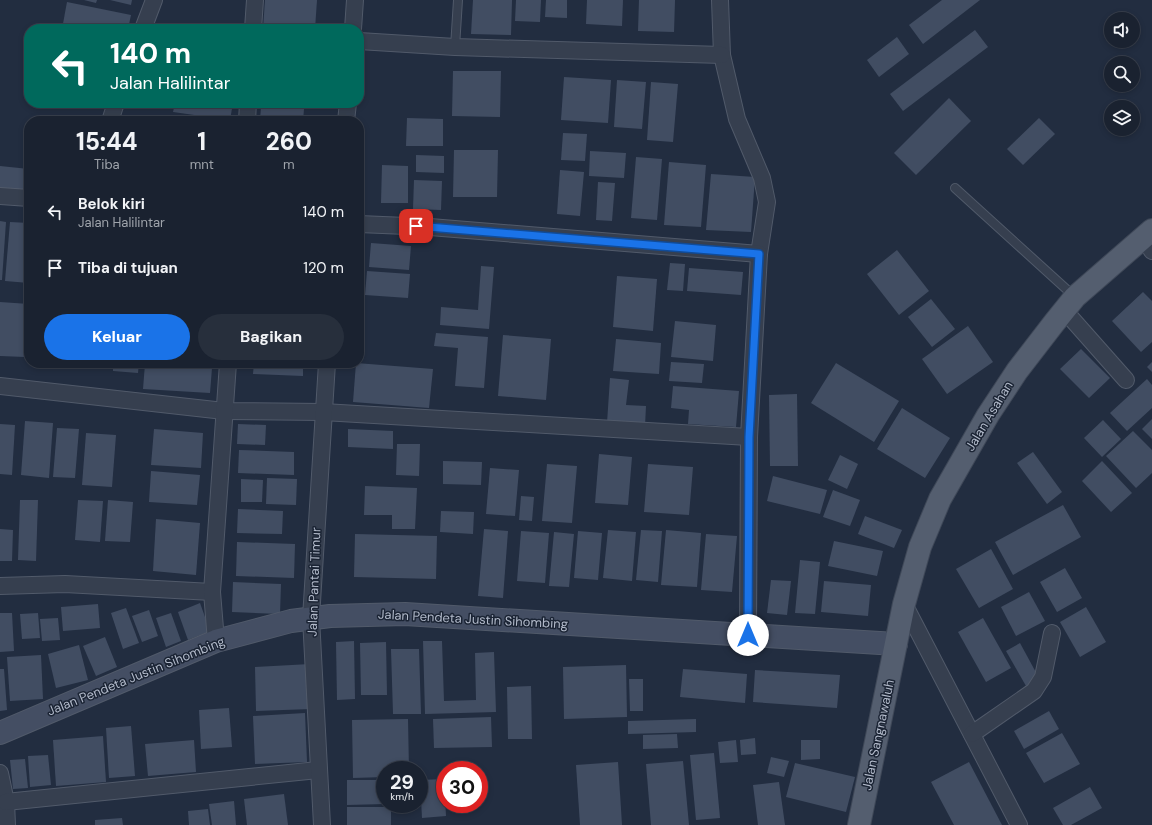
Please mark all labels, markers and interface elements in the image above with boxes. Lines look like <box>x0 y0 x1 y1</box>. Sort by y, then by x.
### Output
map controls <box>1104 12 1140 136</box>
button: sound <box>1104 12 1140 48</box>
text: 140 m <box>110 35 191 72</box>
icon: left <box>44 40 96 92</box>
button: search <box>1104 56 1140 92</box>
text: Jalan Halilintar <box>110 71 230 95</box>
button: layers <box>1104 100 1140 136</box>
text: 15:44 <box>76 126 138 157</box>
text: 1 <box>197 126 206 157</box>
text: 260 <box>266 126 312 157</box>
text: Tiba <box>94 156 120 173</box>
text: mnt <box>190 156 214 173</box>
text: m <box>283 156 295 173</box>
text: Belok kiri <box>78 194 145 214</box>
icon: left <box>44 201 66 223</box>
text: 140 m <box>303 202 344 222</box>
pin <box>399 209 433 243</box>
text: Jalan Halilintar <box>78 214 165 231</box>
icon: arrive <box>405 215 427 237</box>
icon: arrive <box>44 257 66 279</box>
text: Tiba di tujuan <box>78 258 178 278</box>
text: 120 m <box>303 258 344 278</box>
button: Keluar <box>44 314 190 360</box>
button: Bagikan <box>198 314 344 360</box>
street label: Jalan Asahan <box>961 378 1017 454</box>
street label: Jalan Pantai Timur <box>304 527 324 637</box>
street label: Jalan Pendeta Justin Sihombing <box>378 606 568 632</box>
position arrow <box>727 614 769 656</box>
street label: Jalan Pendeta Justin Sihombing <box>45 632 227 720</box>
street label: Jalan Sangnawaluh <box>858 678 898 792</box>
speed limit sign: 30 <box>436 761 488 813</box>
text: 29 <box>390 769 414 795</box>
text: km/h <box>390 790 414 803</box>

